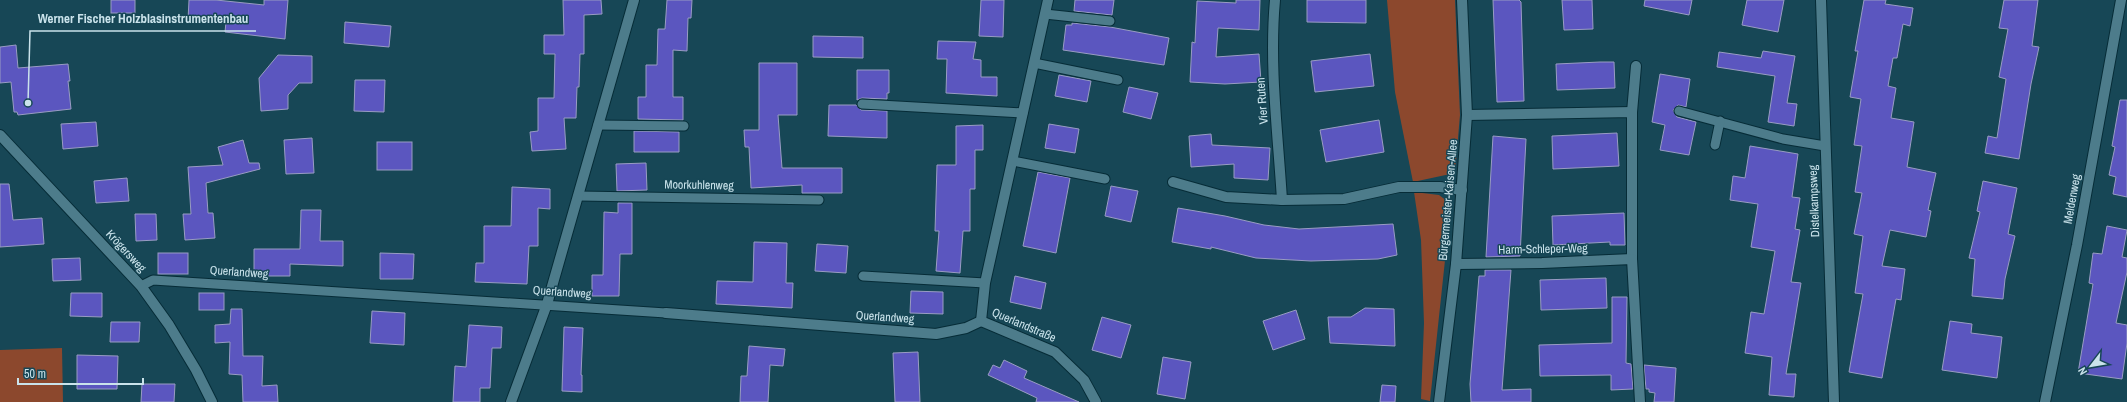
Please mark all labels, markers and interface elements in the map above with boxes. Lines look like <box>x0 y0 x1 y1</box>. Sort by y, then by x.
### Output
callout: Werner Fischer Holzblasinstrumentenbau <box>30 6 256 31</box>
text: Werner Fischer Holzblasinstrumentenbau <box>38 10 248 27</box>
street label: Vier Ruten <box>1252 77 1272 125</box>
street label: Bürgermeister-Kaisen-Allee <box>1435 139 1461 261</box>
street label: Distelkampsweg <box>1805 164 1823 237</box>
street label: Meldenweg <box>2060 172 2084 225</box>
street label: Moorkuhlenweg <box>664 176 734 194</box>
street label: Krögersweg <box>102 226 150 276</box>
street label: Harm-Schleper-Weg <box>1498 240 1588 258</box>
street label: Querlandweg <box>209 262 269 282</box>
street label: Querlandweg <box>532 282 592 302</box>
street label: Querlandstraße <box>989 304 1059 346</box>
street label: Querlandweg <box>855 307 915 327</box>
north arrow <box>2071 346 2111 386</box>
scale bar <box>18 360 143 386</box>
text: N <box>2075 365 2090 378</box>
text: 50 m <box>24 366 46 382</box>

